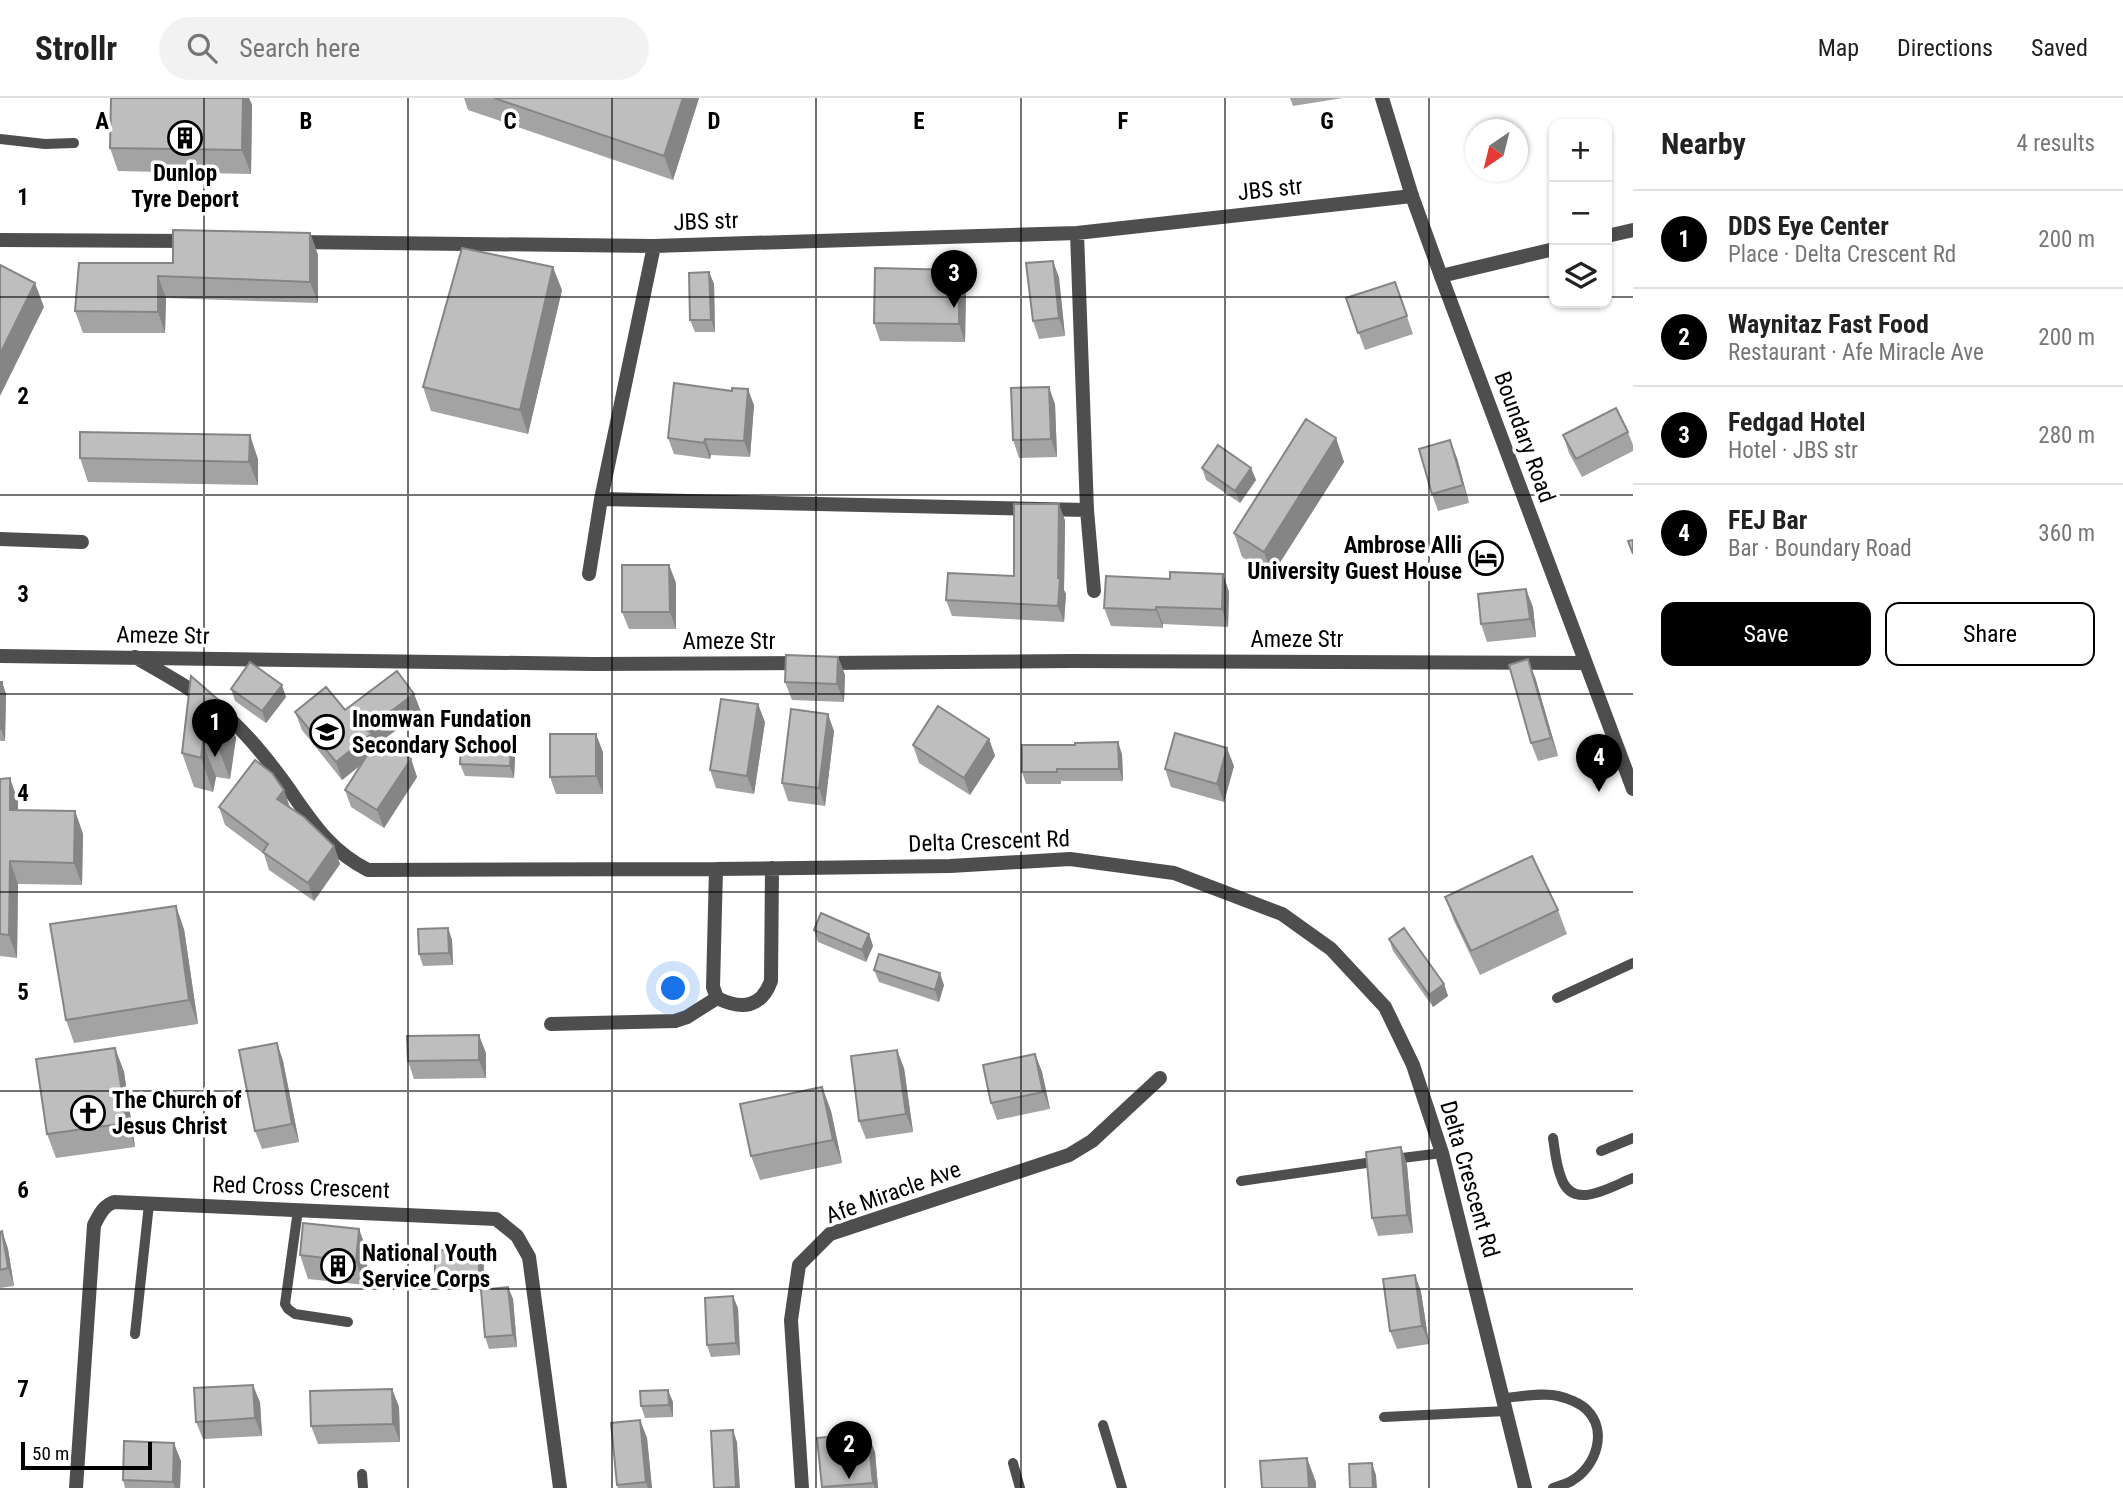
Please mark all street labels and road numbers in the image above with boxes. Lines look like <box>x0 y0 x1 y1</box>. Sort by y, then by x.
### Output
street label: JBS str <box>1236 173 1304 206</box>
street label: JBS str <box>673 207 739 236</box>
street label: Boundary Road <box>1488 368 1561 506</box>
street label: Ameze Str <box>116 621 210 650</box>
street label: Ameze Str <box>1250 626 1344 653</box>
street label: Ameze Str <box>682 628 776 655</box>
street label: Delta Crescent Rd <box>908 825 1070 858</box>
street label: Delta Crescent Rd <box>1434 1098 1505 1261</box>
street label: Afe Miracle Ave <box>822 1156 964 1229</box>
street label: Red Cross Crescent <box>212 1171 390 1204</box>

